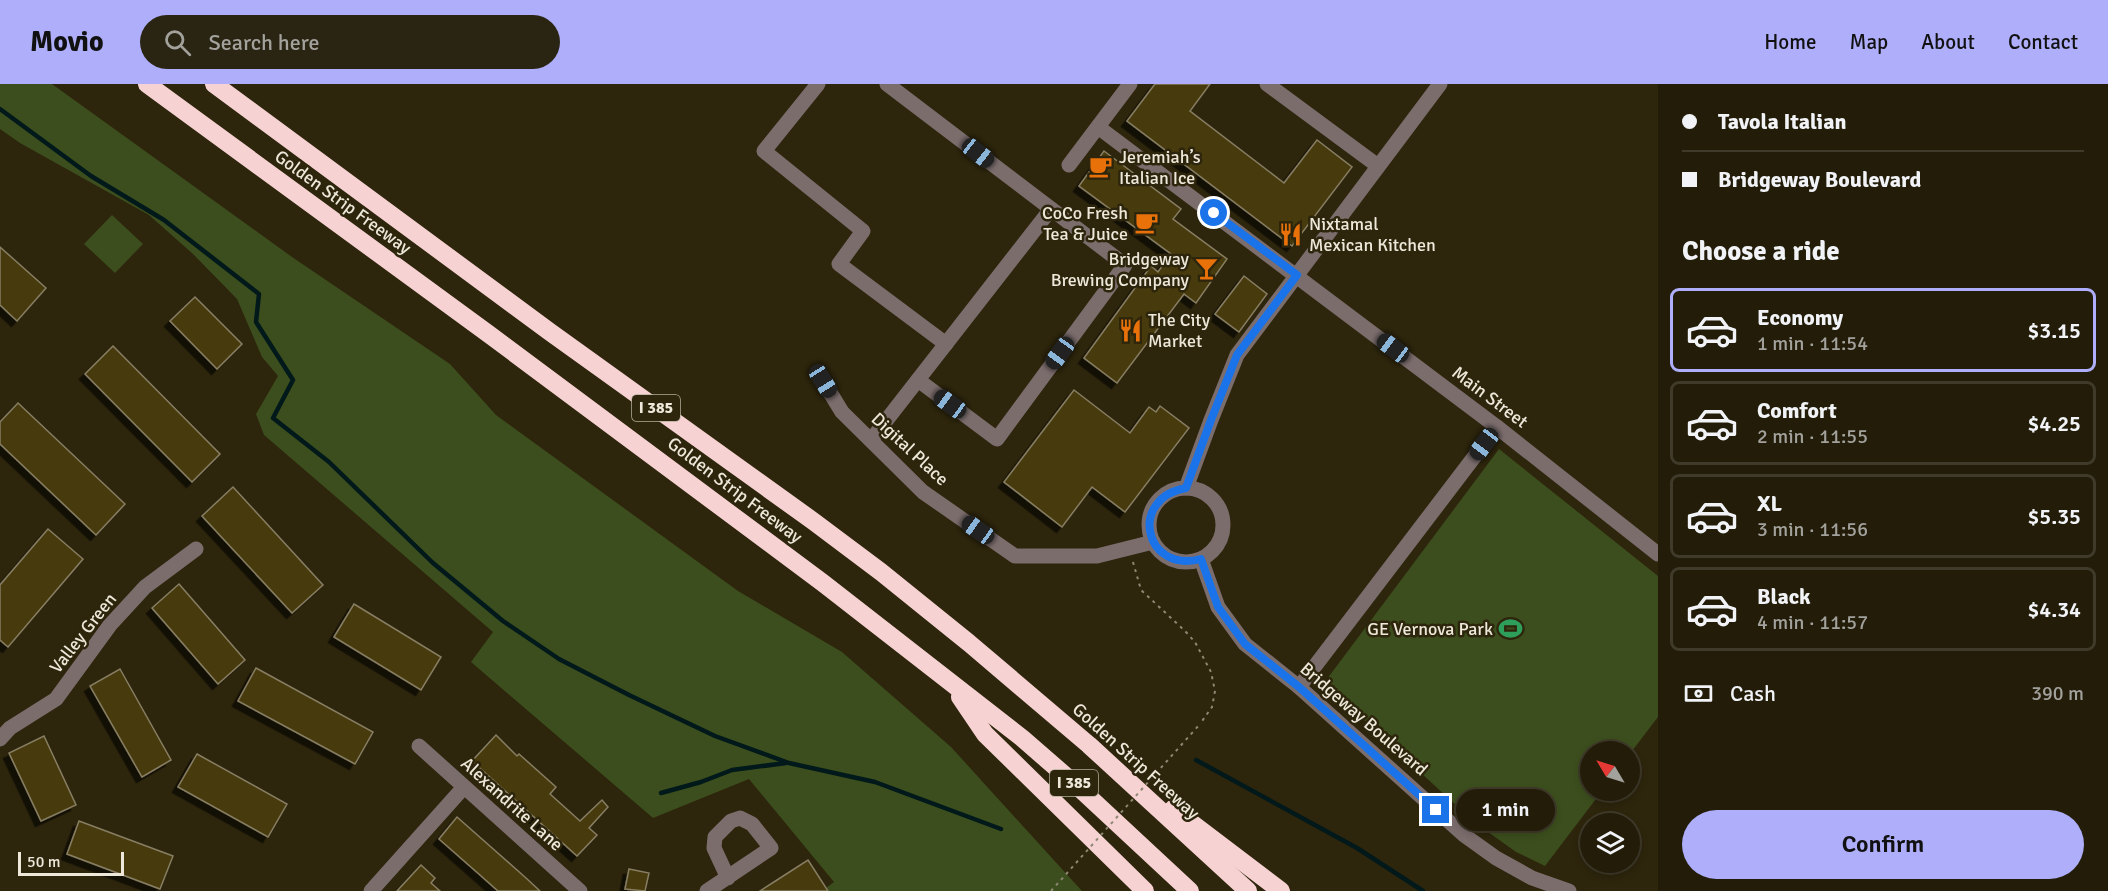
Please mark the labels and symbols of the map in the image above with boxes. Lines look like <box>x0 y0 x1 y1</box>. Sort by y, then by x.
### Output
car <box>958 135 998 171</box>
street label: Golden Strip Freeway <box>270 145 416 259</box>
place label: Jeremiah’s Italian Ice <box>1119 146 1201 189</box>
cafe icon: Jeremiah’s Italian Ice <box>1088 154 1114 180</box>
route start <box>1200 199 1227 226</box>
place label: CoCo Fresh Tea & Juice <box>1042 202 1128 245</box>
cafe icon: CoCo Fresh Tea & Juice <box>1133 210 1159 236</box>
place label: Nixtamal Mexican Kitchen <box>1309 213 1436 256</box>
restaurant icon: Nixtamal Mexican Kitchen <box>1278 221 1304 247</box>
place label: Bridgeway Brewing Company <box>1051 248 1190 291</box>
bar icon: Bridgeway Brewing Company <box>1194 256 1220 282</box>
place label: The City Market <box>1148 309 1211 352</box>
restaurant icon: The City Market <box>1117 317 1143 343</box>
car <box>1373 330 1413 366</box>
car <box>1042 333 1078 373</box>
car <box>806 361 840 401</box>
street label: Main Street <box>1448 361 1532 433</box>
car <box>930 386 970 422</box>
road number: I 385 <box>632 395 680 421</box>
street label: Digital Place <box>867 408 953 490</box>
car <box>1466 424 1502 464</box>
street label: Golden Strip Freeway <box>663 432 807 548</box>
car <box>958 512 998 548</box>
street label: Valley Green <box>45 588 121 678</box>
sports icon: GE Vernova Park <box>1498 616 1524 642</box>
place label: GE Vernova Park <box>1367 618 1493 640</box>
street label: Bridgeway Boulevard <box>1296 658 1432 780</box>
street label: Golden Strip Freeway <box>1068 698 1204 824</box>
north arrow <box>1580 741 1640 801</box>
street label: Alexandrite Lane <box>456 752 568 856</box>
road number: I 385 <box>1050 770 1098 796</box>
callout: 1 min <box>1457 789 1556 831</box>
route end <box>1422 796 1449 823</box>
scale bar <box>18 849 124 876</box>

